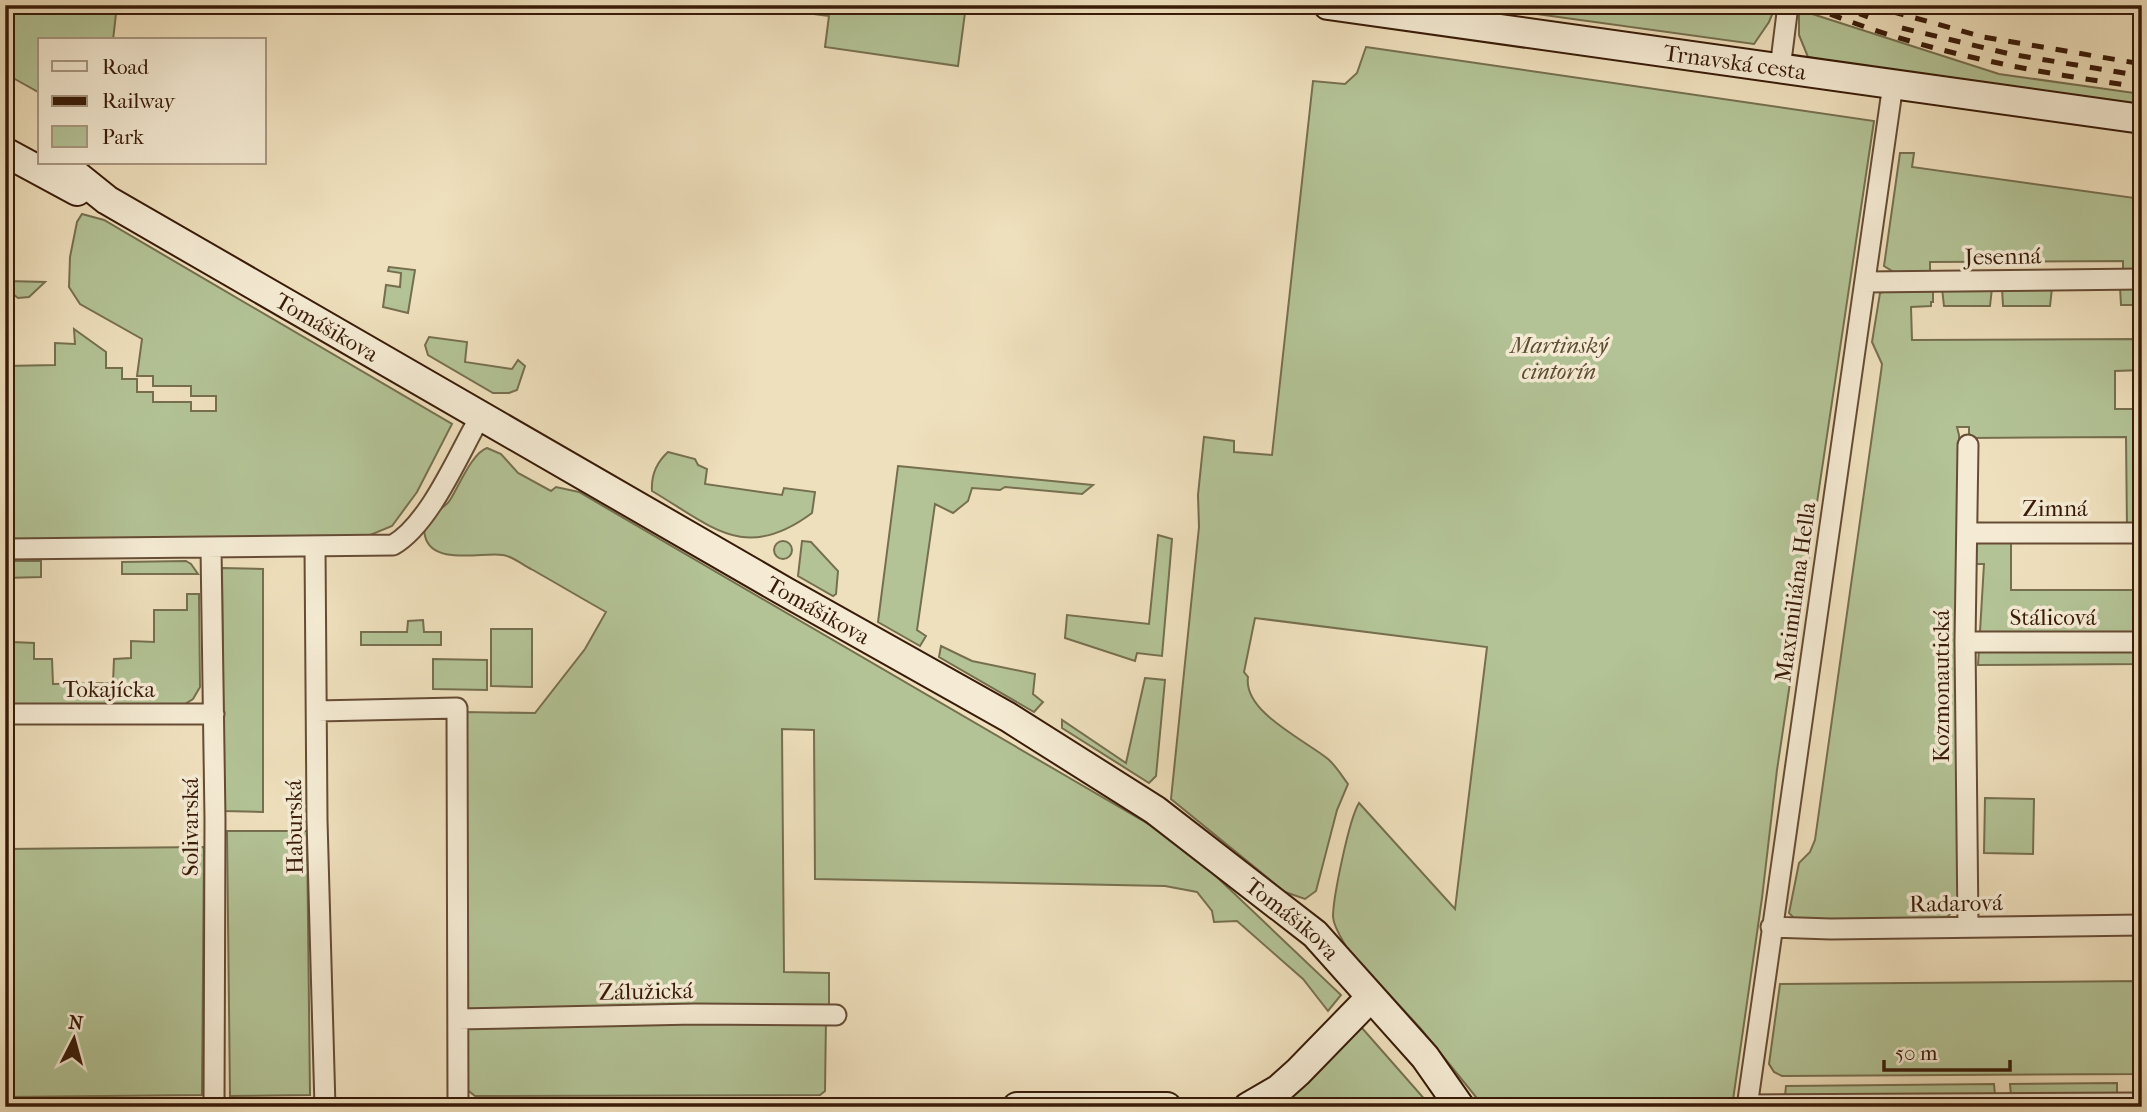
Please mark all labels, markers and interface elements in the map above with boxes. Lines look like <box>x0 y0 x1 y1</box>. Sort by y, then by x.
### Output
legend <box>38 38 266 164</box>
street label: Trnavská cesta <box>1662 39 1808 86</box>
text: Road <box>102 55 149 79</box>
text: Railway <box>102 89 176 113</box>
text: Park <box>102 125 144 149</box>
street label: Jesenná <box>1962 242 2042 271</box>
street label: Tomášikova <box>270 287 383 368</box>
park label: Martinský cintorín <box>1508 332 1610 385</box>
street label: Zimná <box>2022 495 2088 522</box>
street label: Maximiliána Hella <box>1769 500 1822 684</box>
street label: Tomášikova <box>761 571 875 651</box>
street label: Stálicová <box>2009 604 2097 631</box>
street label: Kozmonautická <box>1928 609 1955 762</box>
street label: Tokajícka <box>63 676 156 703</box>
street label: Solivarská <box>177 777 204 876</box>
street label: Haburská <box>280 779 309 874</box>
street label: Tomášikova <box>1240 872 1345 966</box>
street label: Radarová <box>1909 889 2003 918</box>
street label: Zálužická <box>598 977 694 1006</box>
north arrow <box>38 1004 108 1074</box>
text: N <box>67 1011 85 1035</box>
scale bar <box>1884 1028 2010 1072</box>
text: 50 m <box>1895 1041 1938 1065</box>

